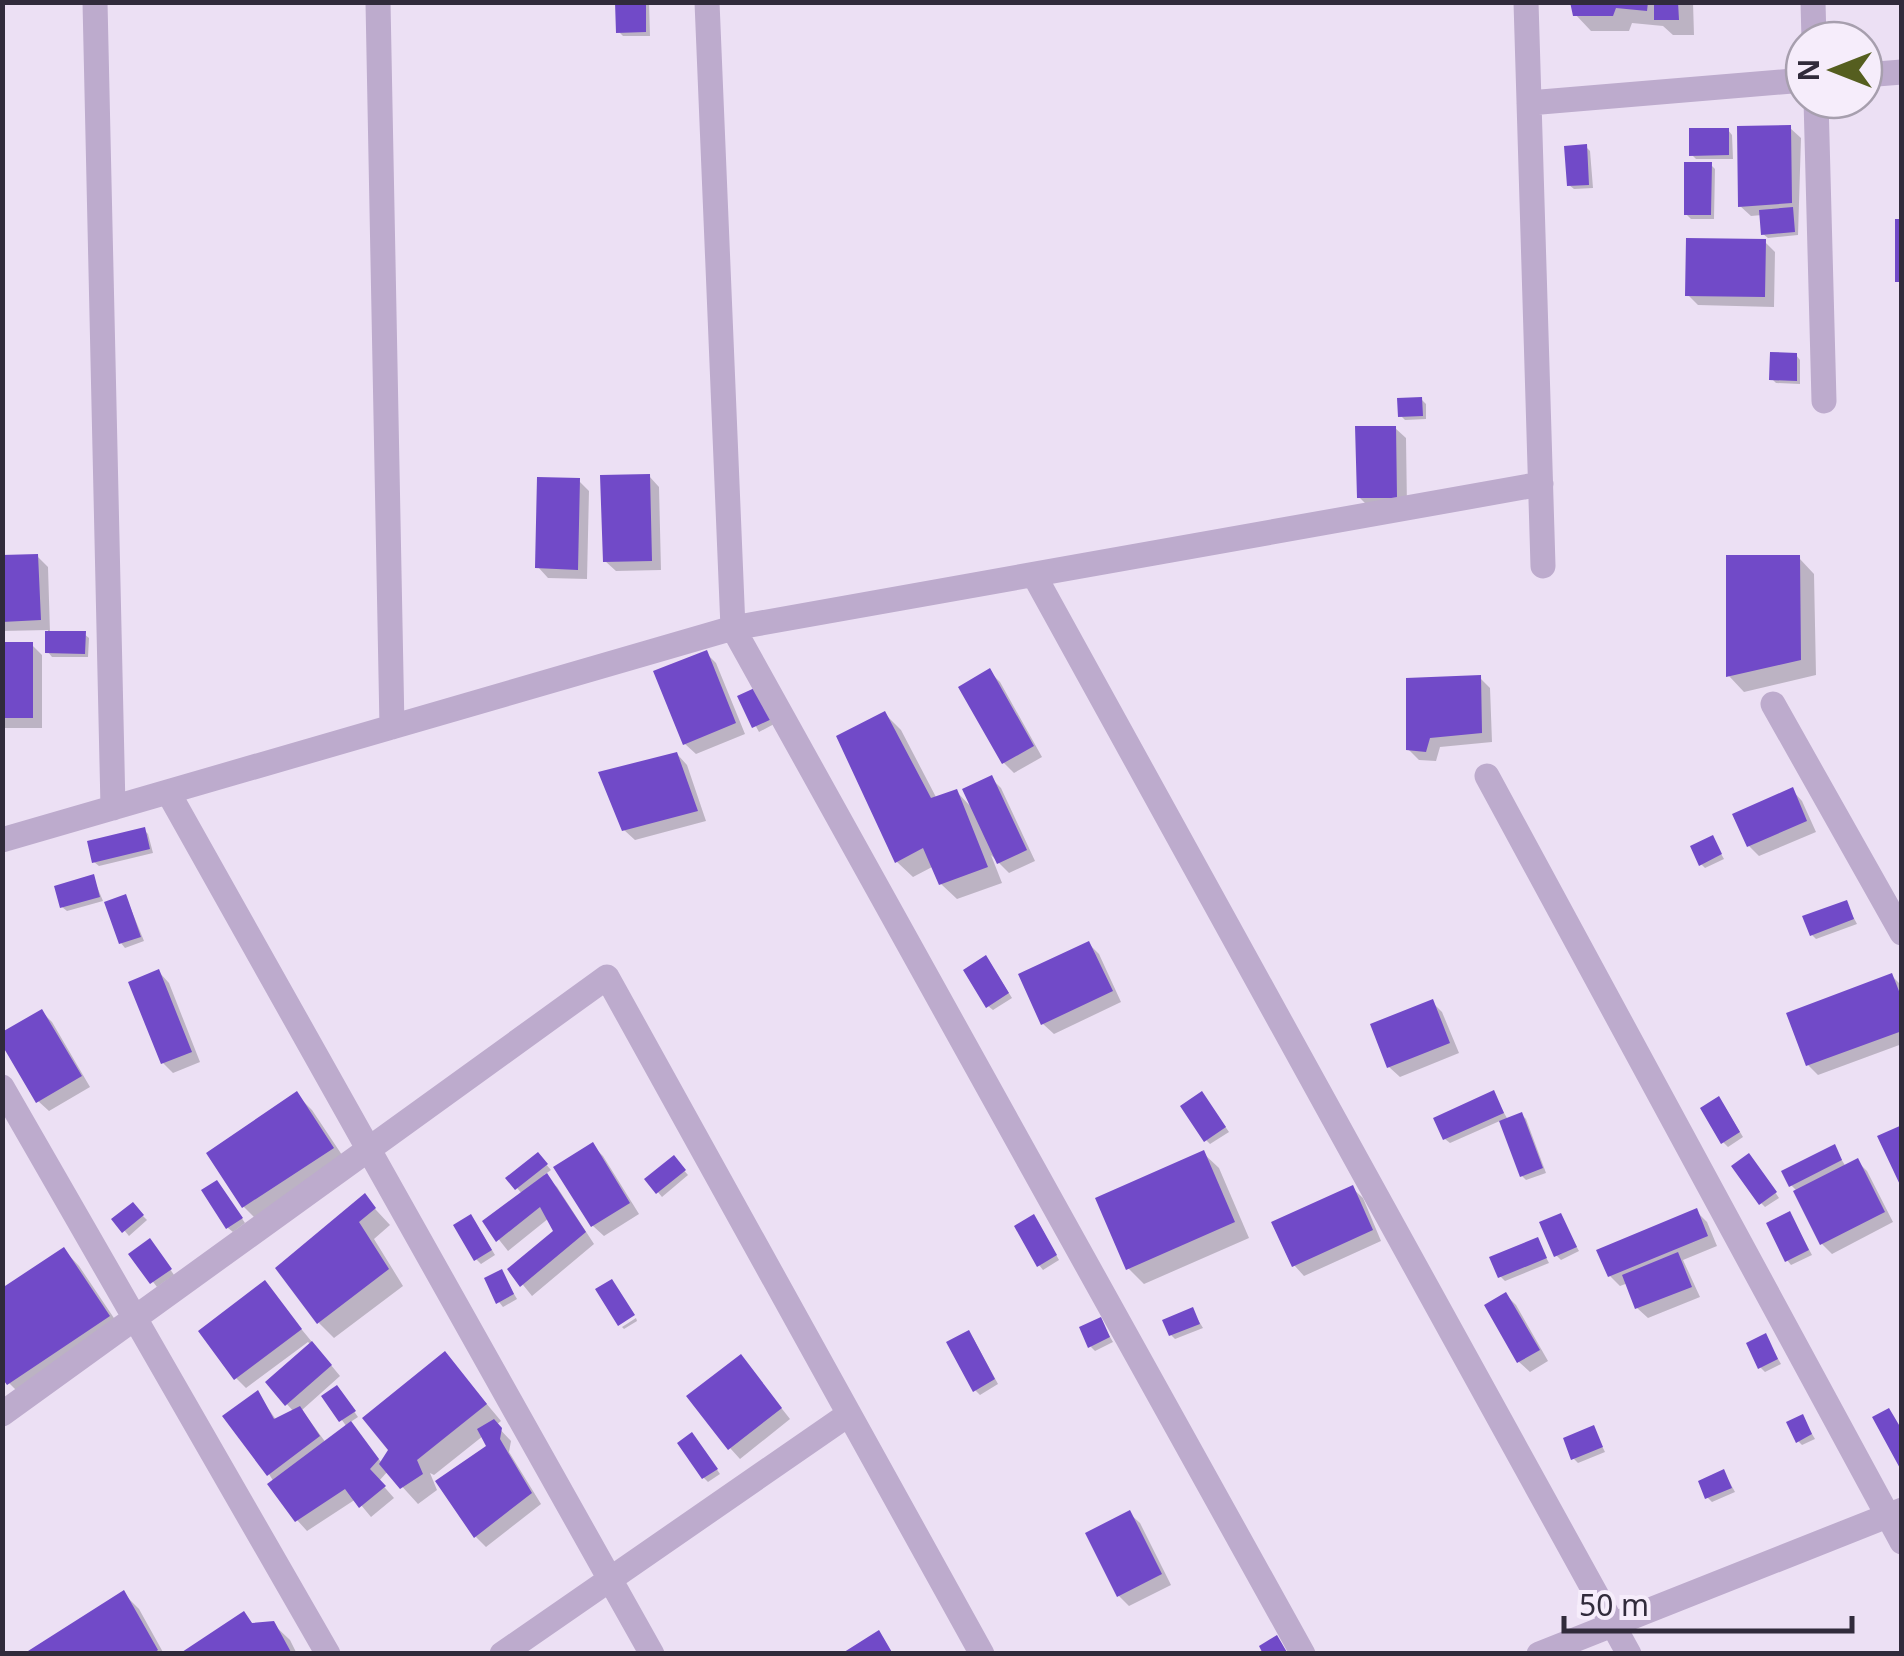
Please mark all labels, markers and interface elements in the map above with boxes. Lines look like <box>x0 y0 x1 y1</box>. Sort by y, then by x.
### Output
north arrow <box>1784 20 1884 120</box>
text: N <box>1789 59 1827 81</box>
scale bar <box>1564 1571 1852 1633</box>
text: 50 m <box>1579 1584 1649 1625</box>

